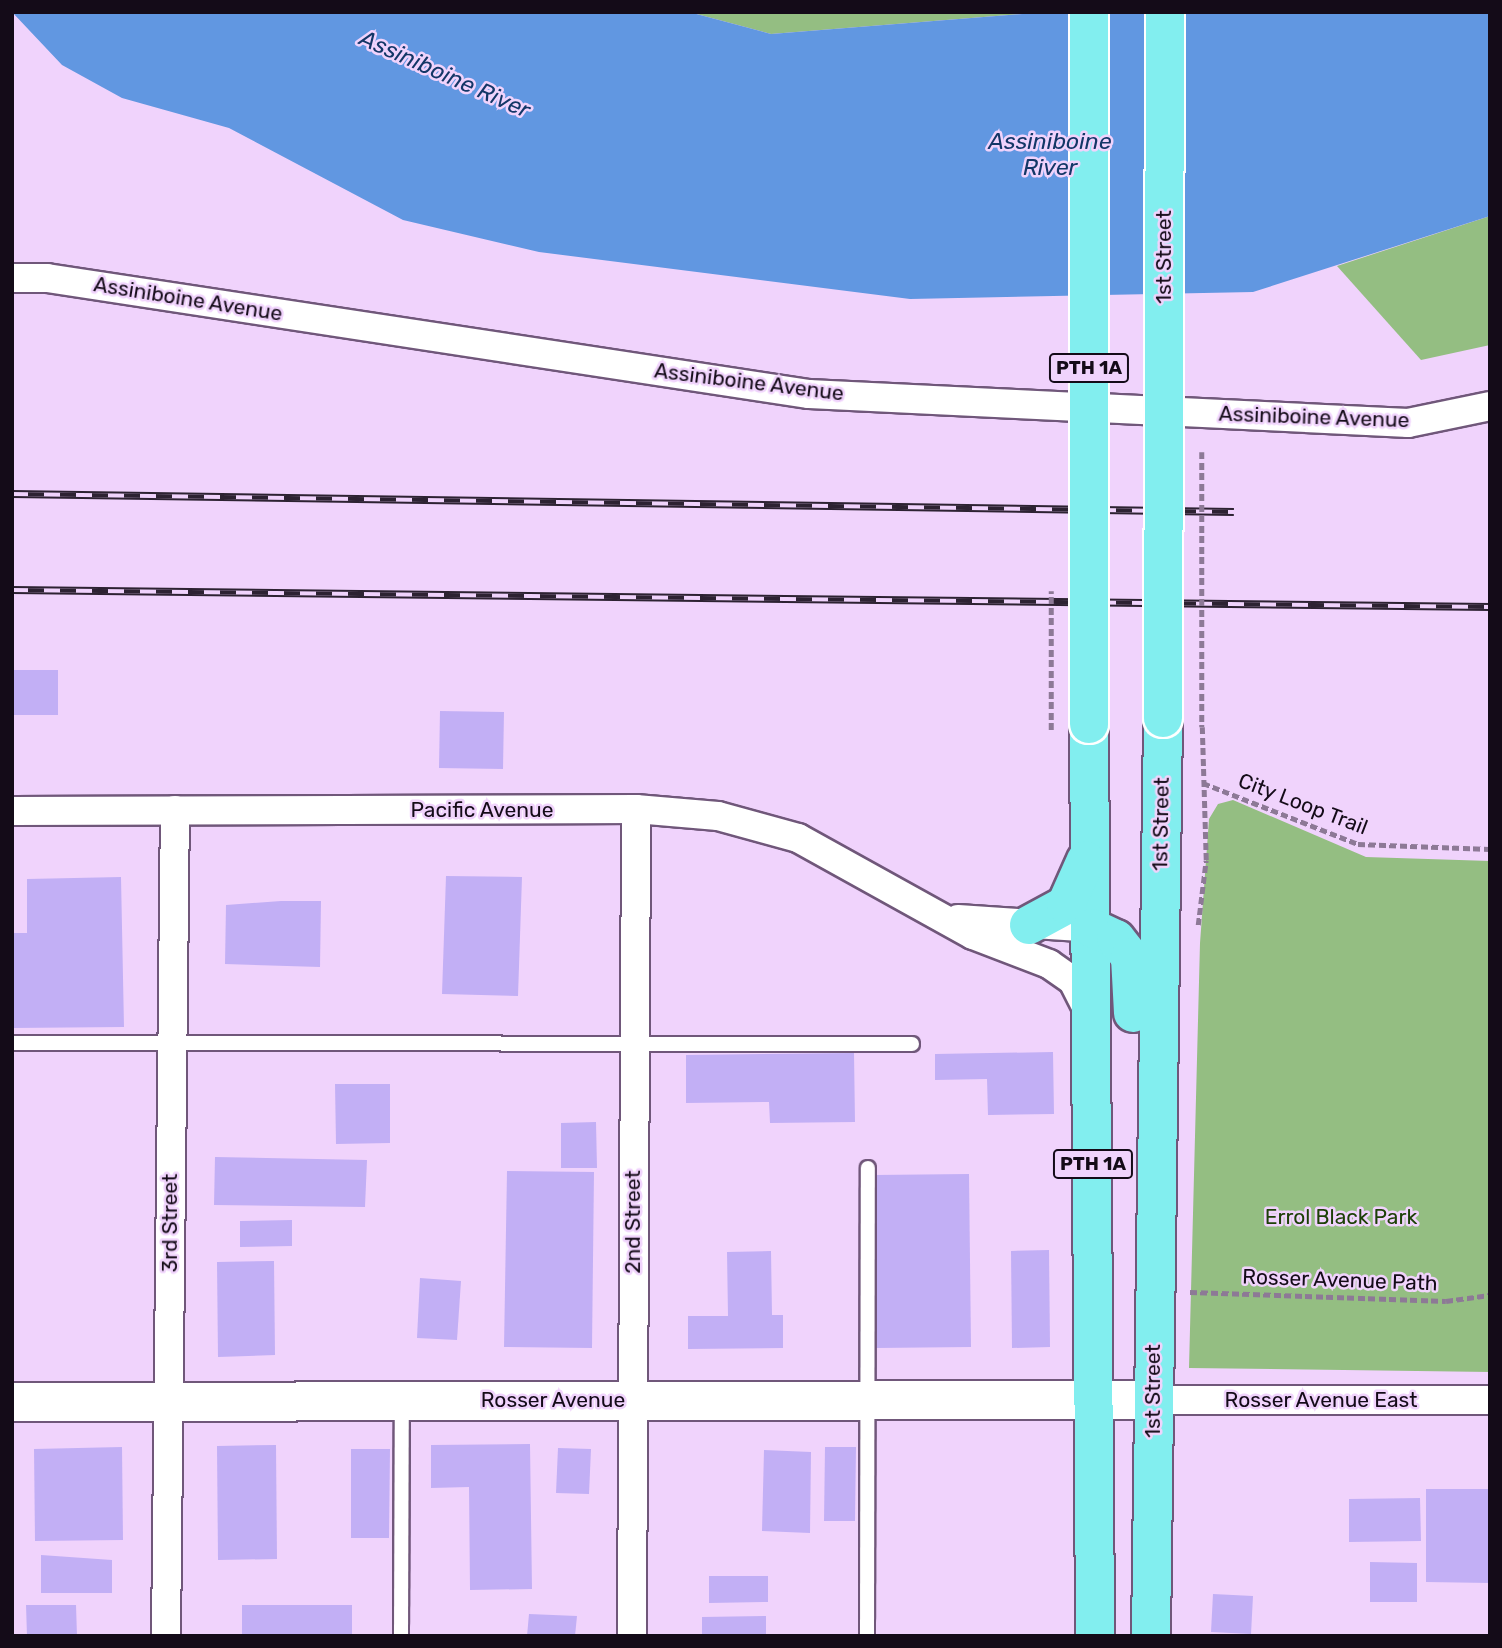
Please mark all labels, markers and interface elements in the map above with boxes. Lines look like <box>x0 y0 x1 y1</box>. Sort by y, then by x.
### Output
water label: Assiniboine River <box>356 24 534 124</box>
water label: Assiniboine River <box>988 127 1112 181</box>
street label: 1st Street <box>1151 210 1177 304</box>
street label: Assiniboine Avenue <box>92 272 284 326</box>
road number: PTH 1A <box>1049 352 1129 384</box>
street label: Assiniboine Avenue <box>653 358 845 406</box>
street label: Assiniboine Avenue <box>1218 401 1410 433</box>
street label: City Loop Trail <box>1234 768 1372 840</box>
street label: 1st Street <box>1148 777 1174 871</box>
street label: Pacific Avenue <box>410 797 554 823</box>
road number: PTH 1A <box>1053 1148 1133 1180</box>
street label: 2nd Street <box>620 1170 646 1274</box>
street label: 3rd Street <box>157 1174 183 1272</box>
park label: Errol Black Park <box>1265 1204 1417 1230</box>
street label: Rosser Avenue Path <box>1241 1264 1439 1296</box>
street label: 1st Street <box>1140 1344 1166 1438</box>
street label: Rosser Avenue <box>480 1387 626 1413</box>
street label: Rosser Avenue East <box>1224 1387 1418 1413</box>

